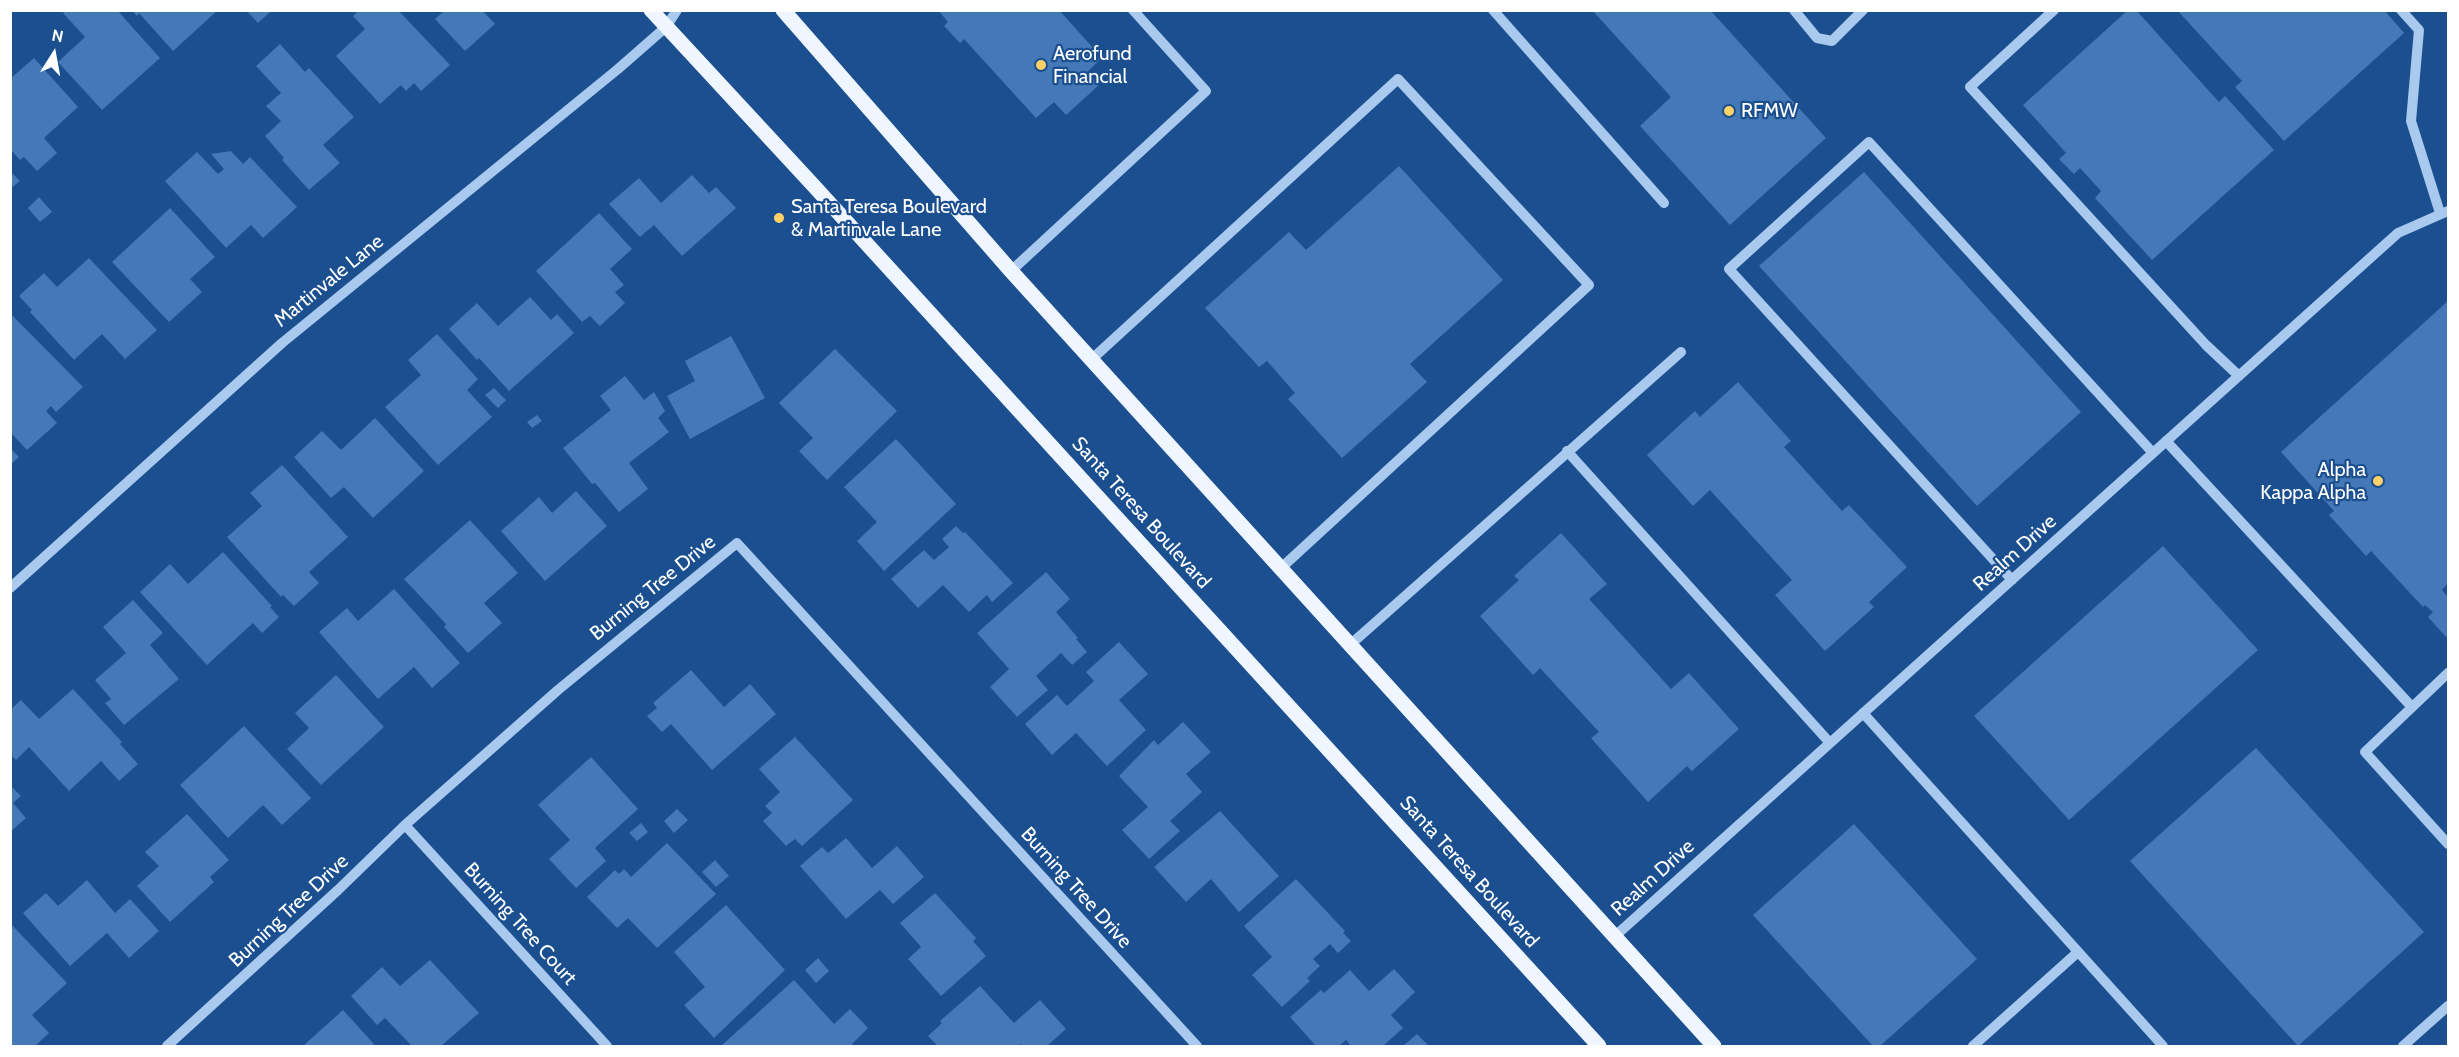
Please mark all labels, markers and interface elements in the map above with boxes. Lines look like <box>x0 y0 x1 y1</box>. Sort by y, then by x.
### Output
north arrow <box>24 24 84 84</box>
text: N <box>50 25 65 46</box>
place label: Aerofund Financial <box>1053 42 1132 89</box>
marker: Aerofund Financial <box>1034 58 1048 72</box>
place label: RFMW <box>1741 99 1798 123</box>
marker: RFMW <box>1722 104 1736 118</box>
place label: Santa Teresa Boulevard & Martinvale Lane <box>791 195 987 242</box>
marker: Santa Teresa Boulevard & Martinvale Lane <box>772 211 786 225</box>
street label: Martinvale Lane <box>270 230 388 332</box>
street label: Santa Teresa Boulevard <box>1067 432 1215 594</box>
place label: Alpha Kappa Alpha <box>2260 458 2366 505</box>
marker: Alpha Kappa Alpha <box>2371 474 2385 488</box>
street label: Realm Drive <box>1969 510 2061 596</box>
street label: Burning Tree Drive <box>585 530 721 646</box>
street label: Santa Teresa Boulevard <box>1395 791 1543 953</box>
street label: Burning Tree Drive <box>1015 823 1137 953</box>
street label: Realm Drive <box>1607 835 1699 921</box>
street label: Burning Tree Drive <box>224 850 354 972</box>
street label: Burning Tree Court <box>459 858 581 990</box>

